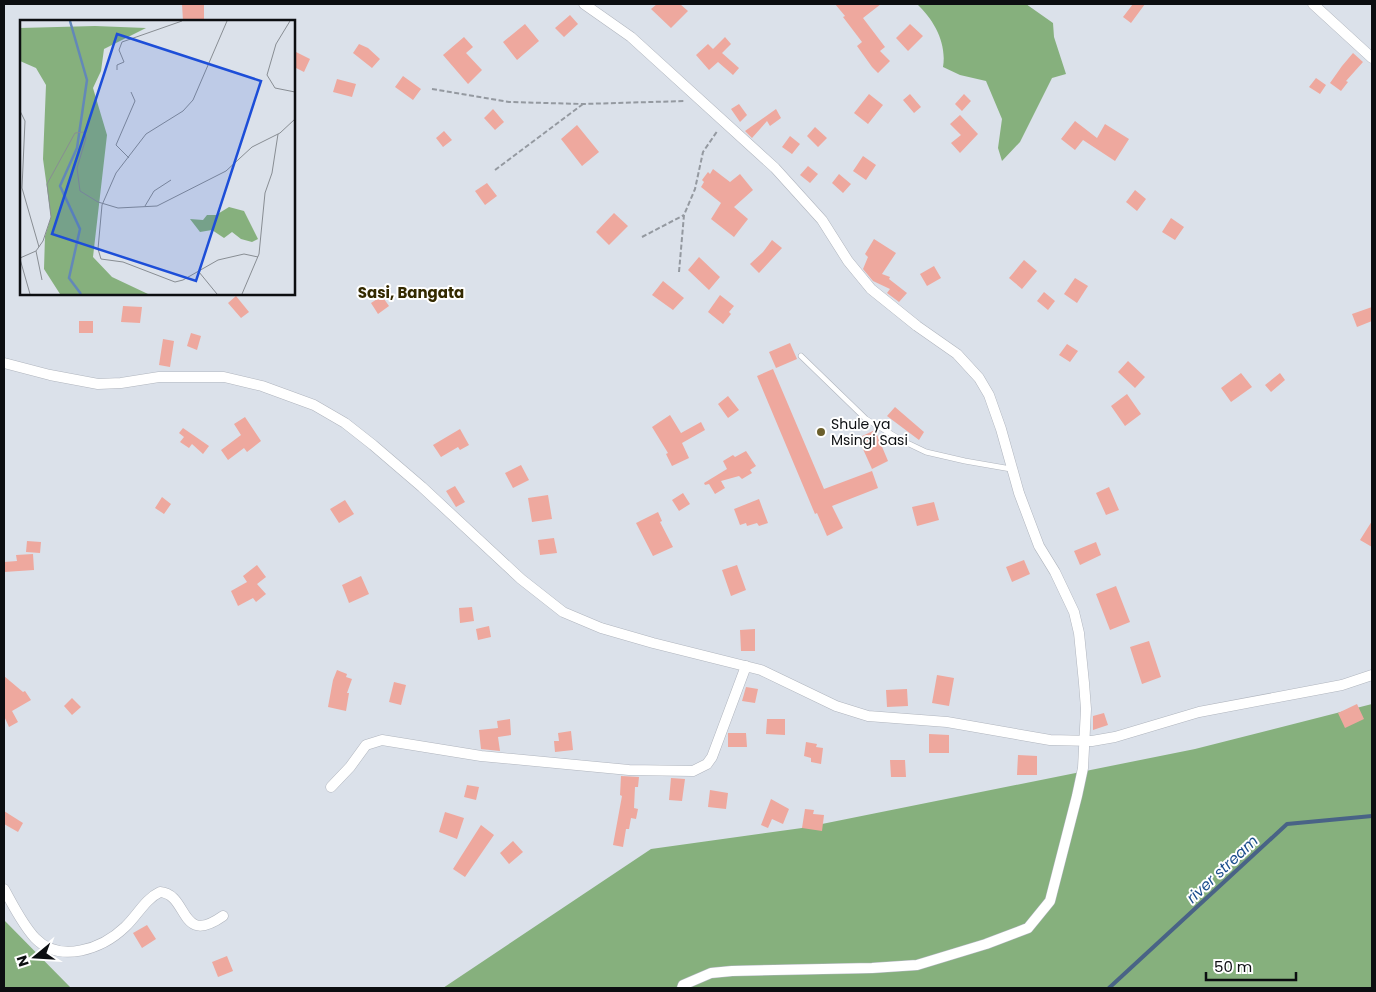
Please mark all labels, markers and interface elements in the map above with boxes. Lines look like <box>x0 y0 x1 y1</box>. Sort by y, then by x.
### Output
inset map <box>20 20 295 295</box>
district label: Sasi, Bangata <box>358 282 464 303</box>
place label: Shule ya Msingi Sasi <box>831 414 908 450</box>
marker: Shule ya Msingi Sasi <box>815 426 827 438</box>
water label: river stream <box>1182 830 1262 908</box>
north arrow <box>10 932 60 982</box>
scale bar <box>1206 950 1296 982</box>
text: N <box>11 953 34 969</box>
text: 50 m <box>1214 956 1252 977</box>

